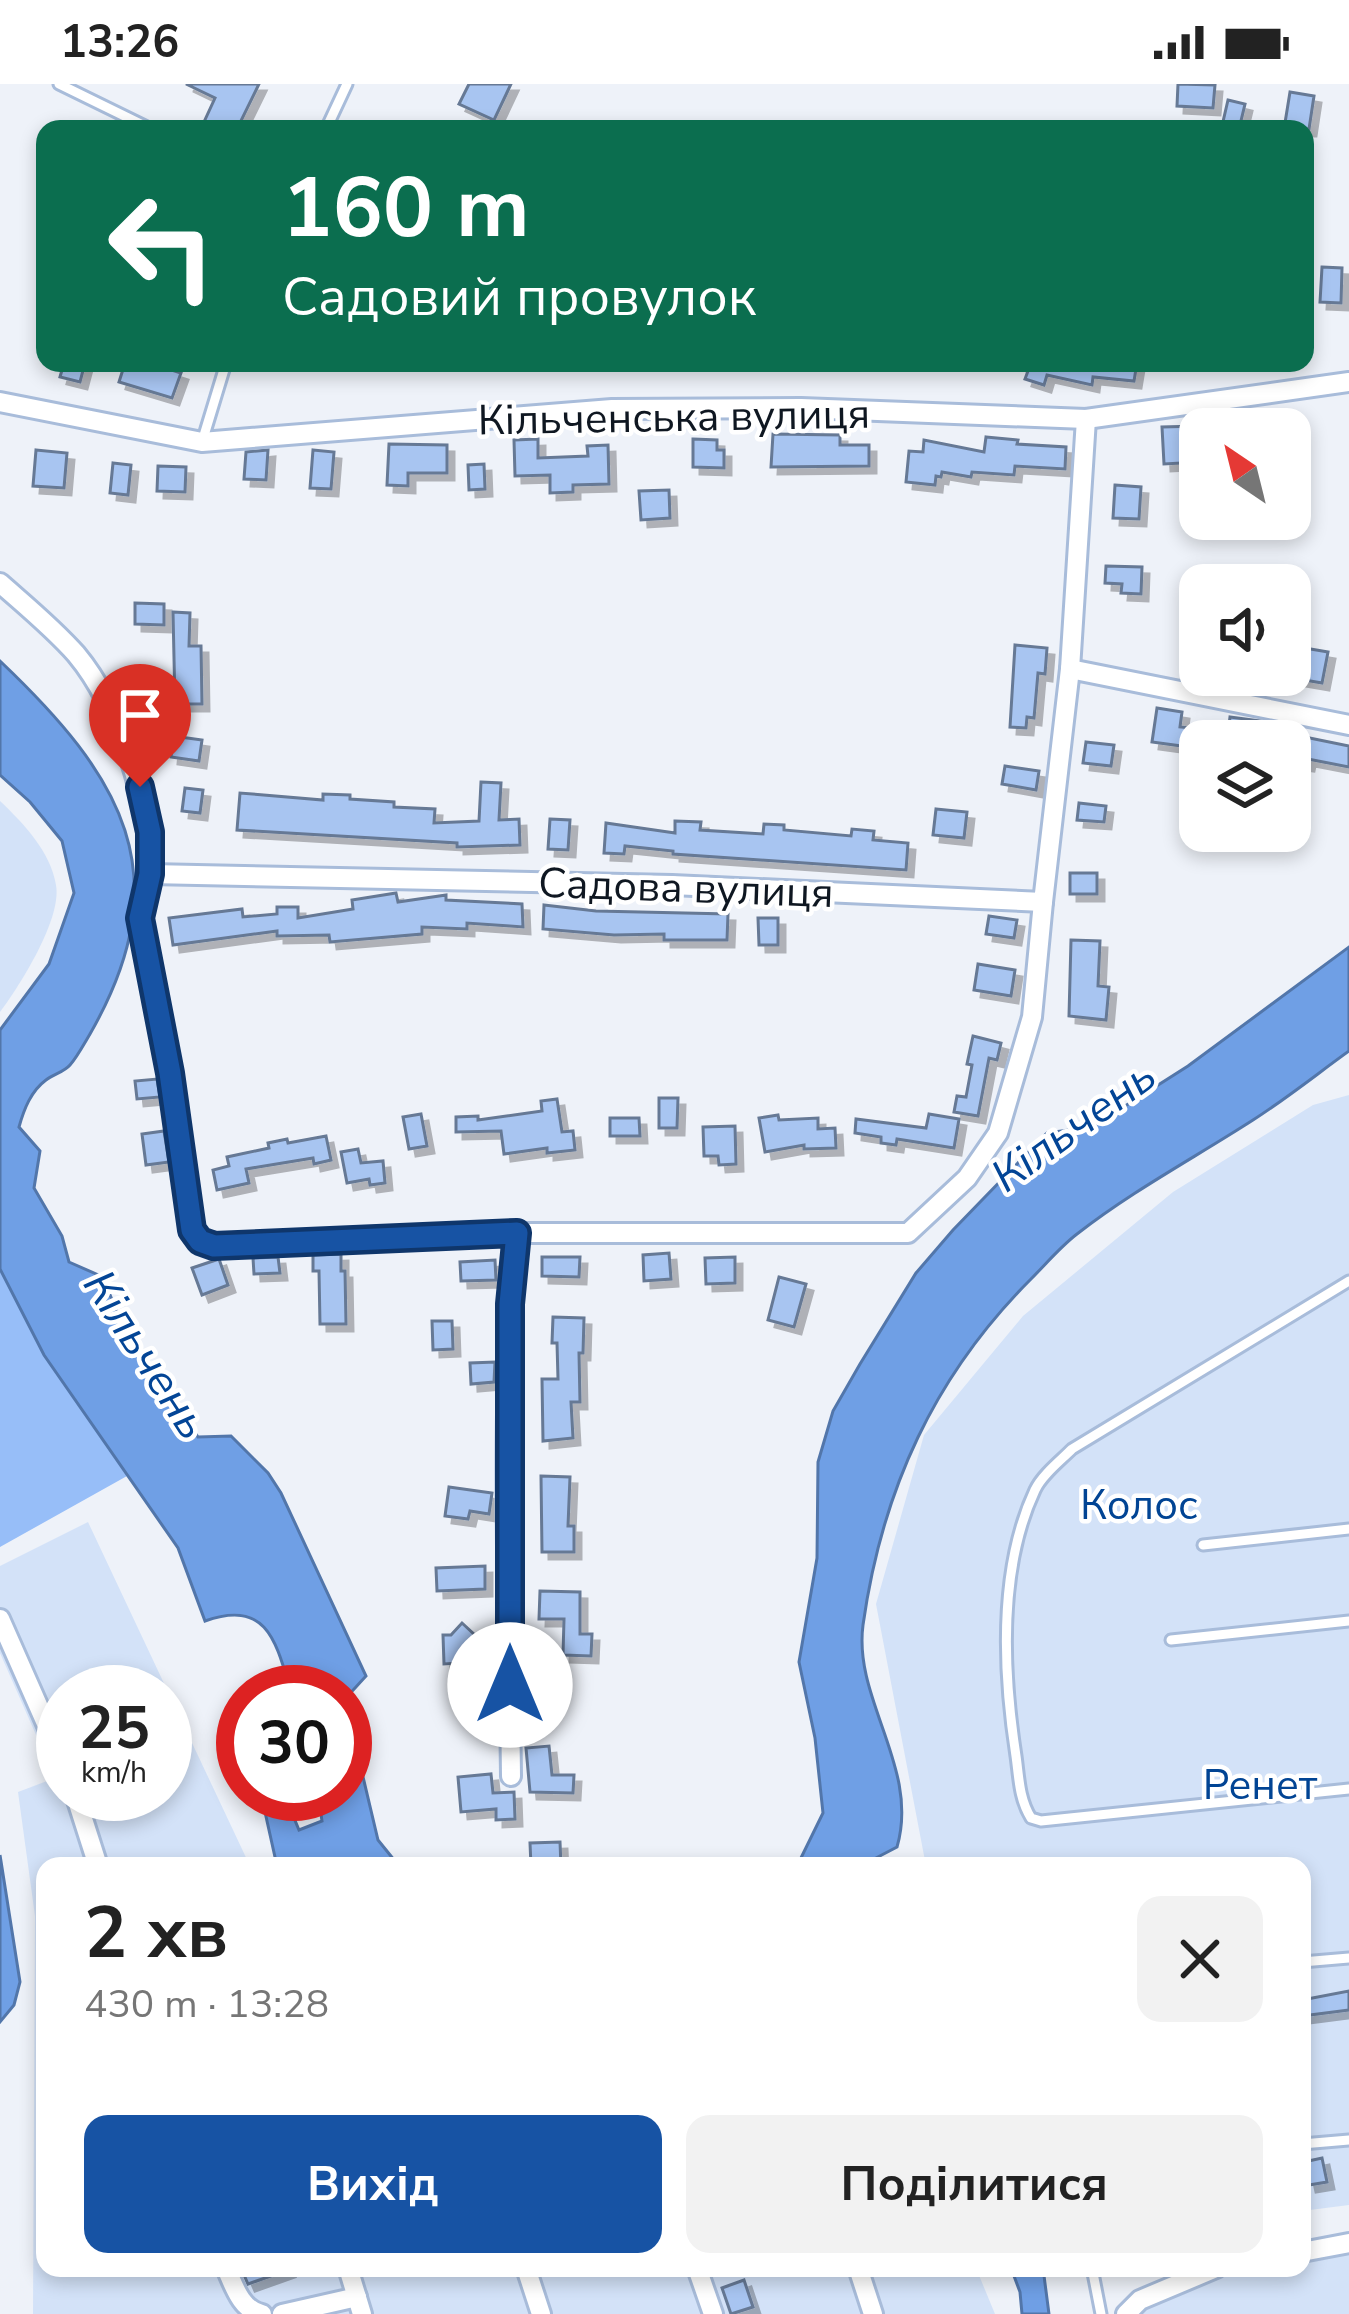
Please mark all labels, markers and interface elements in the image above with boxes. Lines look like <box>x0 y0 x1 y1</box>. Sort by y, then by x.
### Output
text: 13:26 <box>60 12 179 73</box>
text: 160 m <box>282 151 530 266</box>
icon: left <box>84 168 240 324</box>
text: Садовий провулок <box>282 260 756 334</box>
street label: Кільченська вулиця <box>477 386 871 449</box>
north arrow <box>1179 408 1311 540</box>
map controls <box>1179 408 1311 852</box>
button: sound <box>1179 564 1311 696</box>
pin <box>89 664 191 787</box>
icon: arrive <box>107 682 173 748</box>
button: layers <box>1179 720 1311 852</box>
street label: Садова вулиця <box>537 855 835 922</box>
water label: Кільчень <box>979 1046 1168 1207</box>
water label: Кільчень <box>69 1259 223 1451</box>
park label: Колос <box>1080 1477 1198 1534</box>
position arrow <box>447 1622 573 1748</box>
speed limit sign: 30 <box>216 1665 372 1821</box>
text: 25 <box>78 1687 150 1769</box>
text: km/h <box>81 1752 147 1793</box>
park label: Ренет <box>1203 1757 1318 1814</box>
text: 2 хв <box>84 1884 228 1982</box>
button: close <box>1137 1896 1263 2022</box>
text: 430 m · 13:28 <box>84 1978 329 2031</box>
button: Вихід <box>84 2115 662 2253</box>
button: Поділитися <box>686 2115 1263 2253</box>

